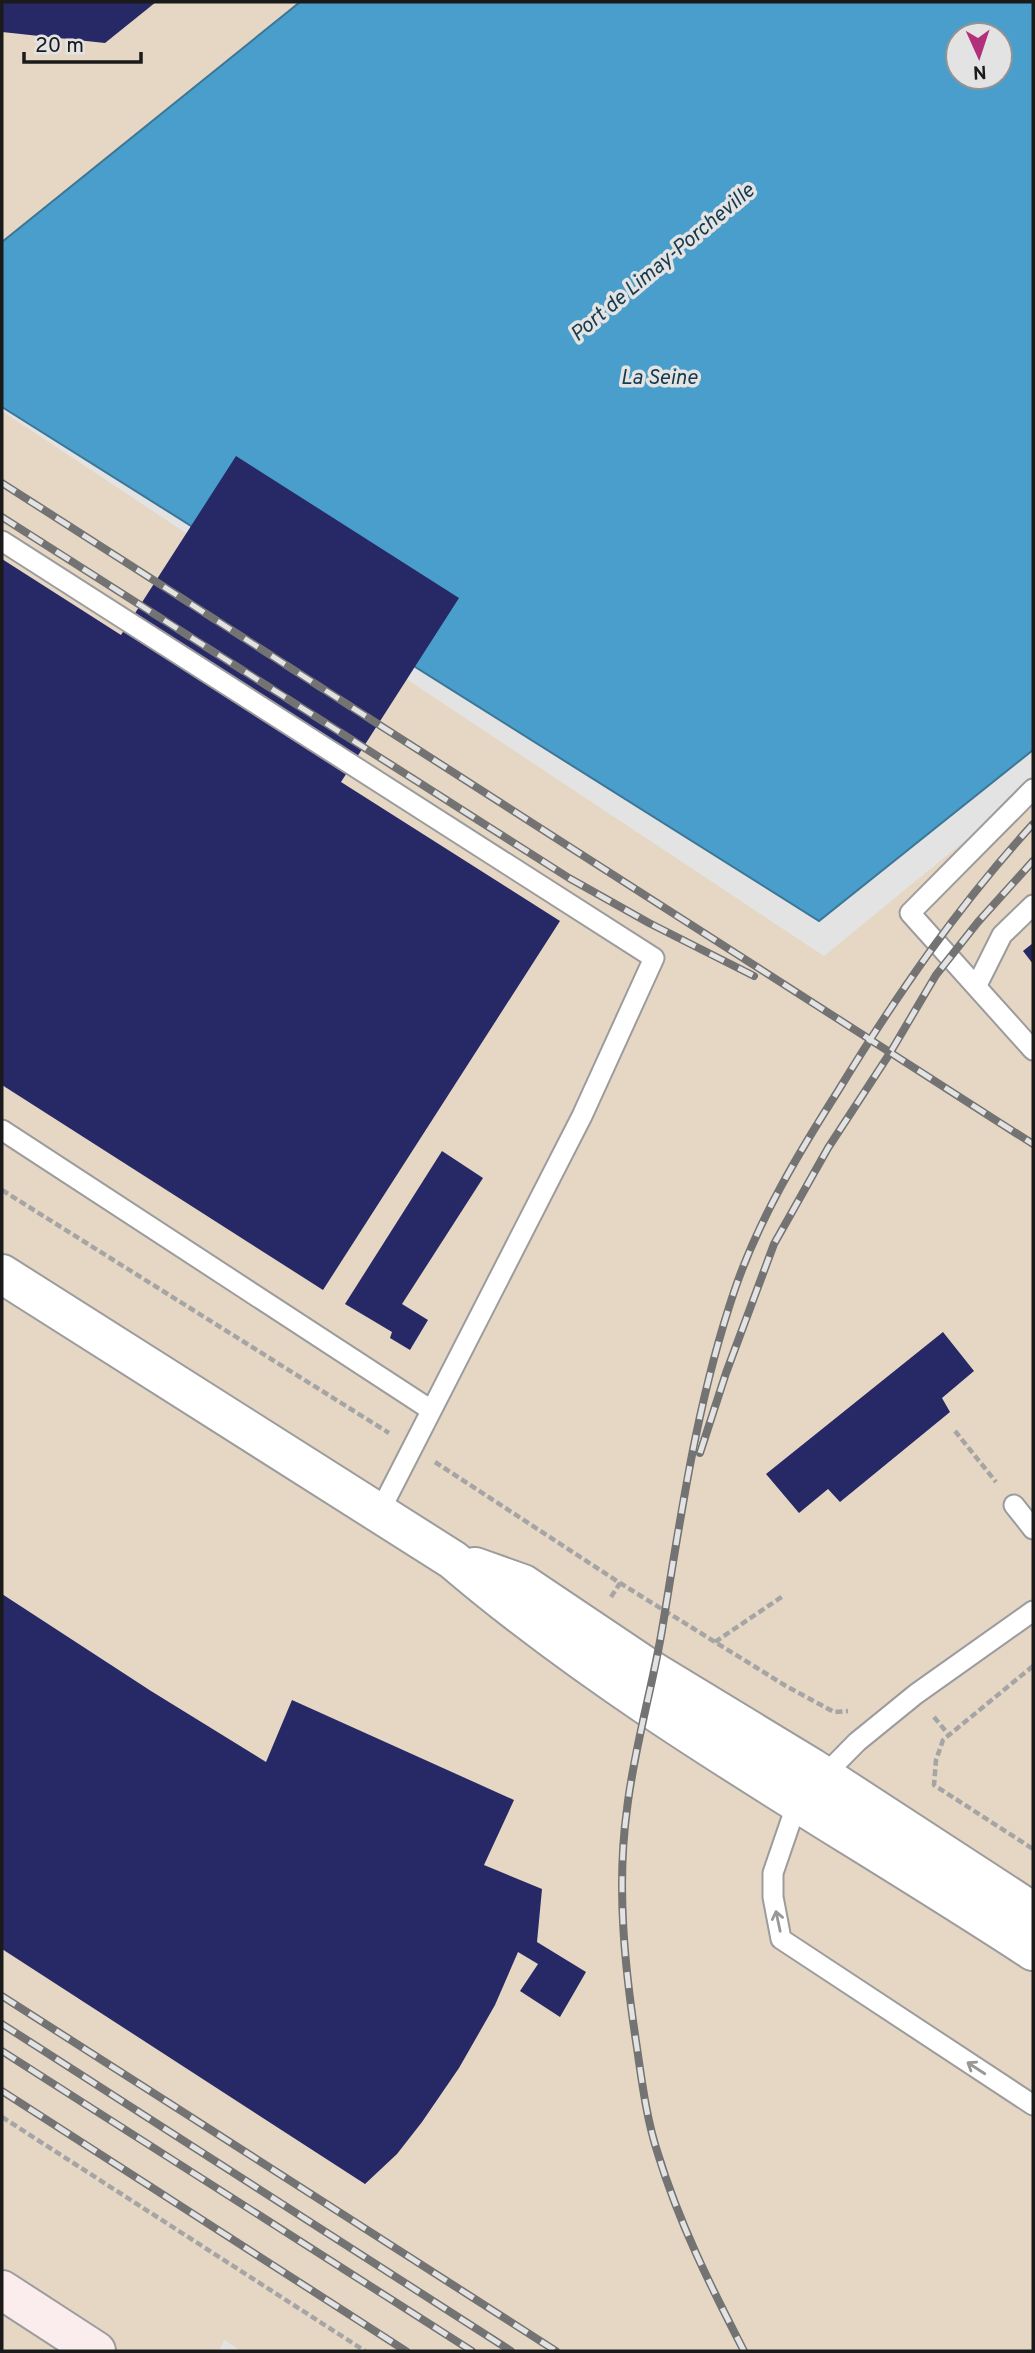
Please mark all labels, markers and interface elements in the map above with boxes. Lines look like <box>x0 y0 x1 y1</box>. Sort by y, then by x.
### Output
scale bar <box>24 21 142 65</box>
north arrow <box>944 21 1014 91</box>
text: 20 m <box>35 33 84 60</box>
text: N <box>972 59 987 83</box>
water label: Port de Limay-Porcheville <box>565 177 762 348</box>
water label: La Seine <box>621 365 699 392</box>
one-way arrow <box>770 1910 784 1933</box>
one-way arrow <box>967 2061 986 2075</box>

